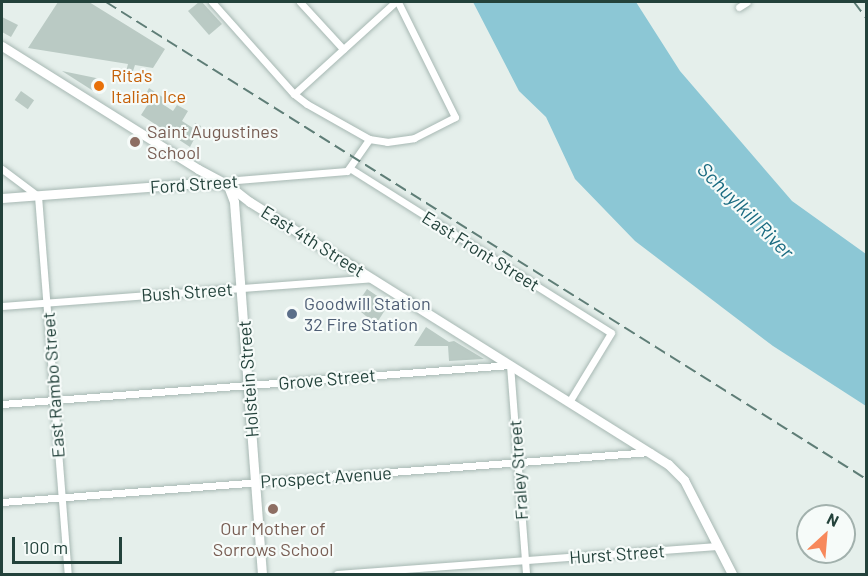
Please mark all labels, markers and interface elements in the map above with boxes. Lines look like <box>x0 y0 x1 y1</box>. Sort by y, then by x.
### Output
place label: Rita's Italian Ice <box>111 65 186 107</box>
marker: Rita's Italian Ice <box>92 79 106 93</box>
place label: Saint Augustines School <box>147 121 278 164</box>
marker: Saint Augustines School <box>128 135 142 149</box>
water label: Schuylkill River <box>693 157 799 263</box>
street label: Ford Street <box>149 170 239 198</box>
street label: East 4th Street <box>257 201 369 281</box>
street label: East Front Street <box>418 206 544 296</box>
street label: Bush Street <box>140 278 234 306</box>
place label: Goodwill Station 32 Fire Station <box>304 293 431 336</box>
marker: Goodwill Station 32 Fire Station <box>285 307 299 321</box>
street label: East Rambo Street <box>37 311 69 459</box>
street label: Holstein Street <box>233 320 263 438</box>
street label: Grove Street <box>277 364 377 394</box>
street label: Fraley Street <box>504 419 532 521</box>
street label: Prospect Avenue <box>260 462 392 492</box>
marker: Our Mother of Sorrows School <box>266 502 280 516</box>
north arrow <box>796 504 856 564</box>
text: N <box>824 508 842 530</box>
place label: Our Mother of Sorrows School <box>213 518 333 560</box>
scale bar <box>15 525 124 563</box>
text: 100 m <box>23 536 68 558</box>
street label: Hurst Street <box>568 540 666 568</box>

